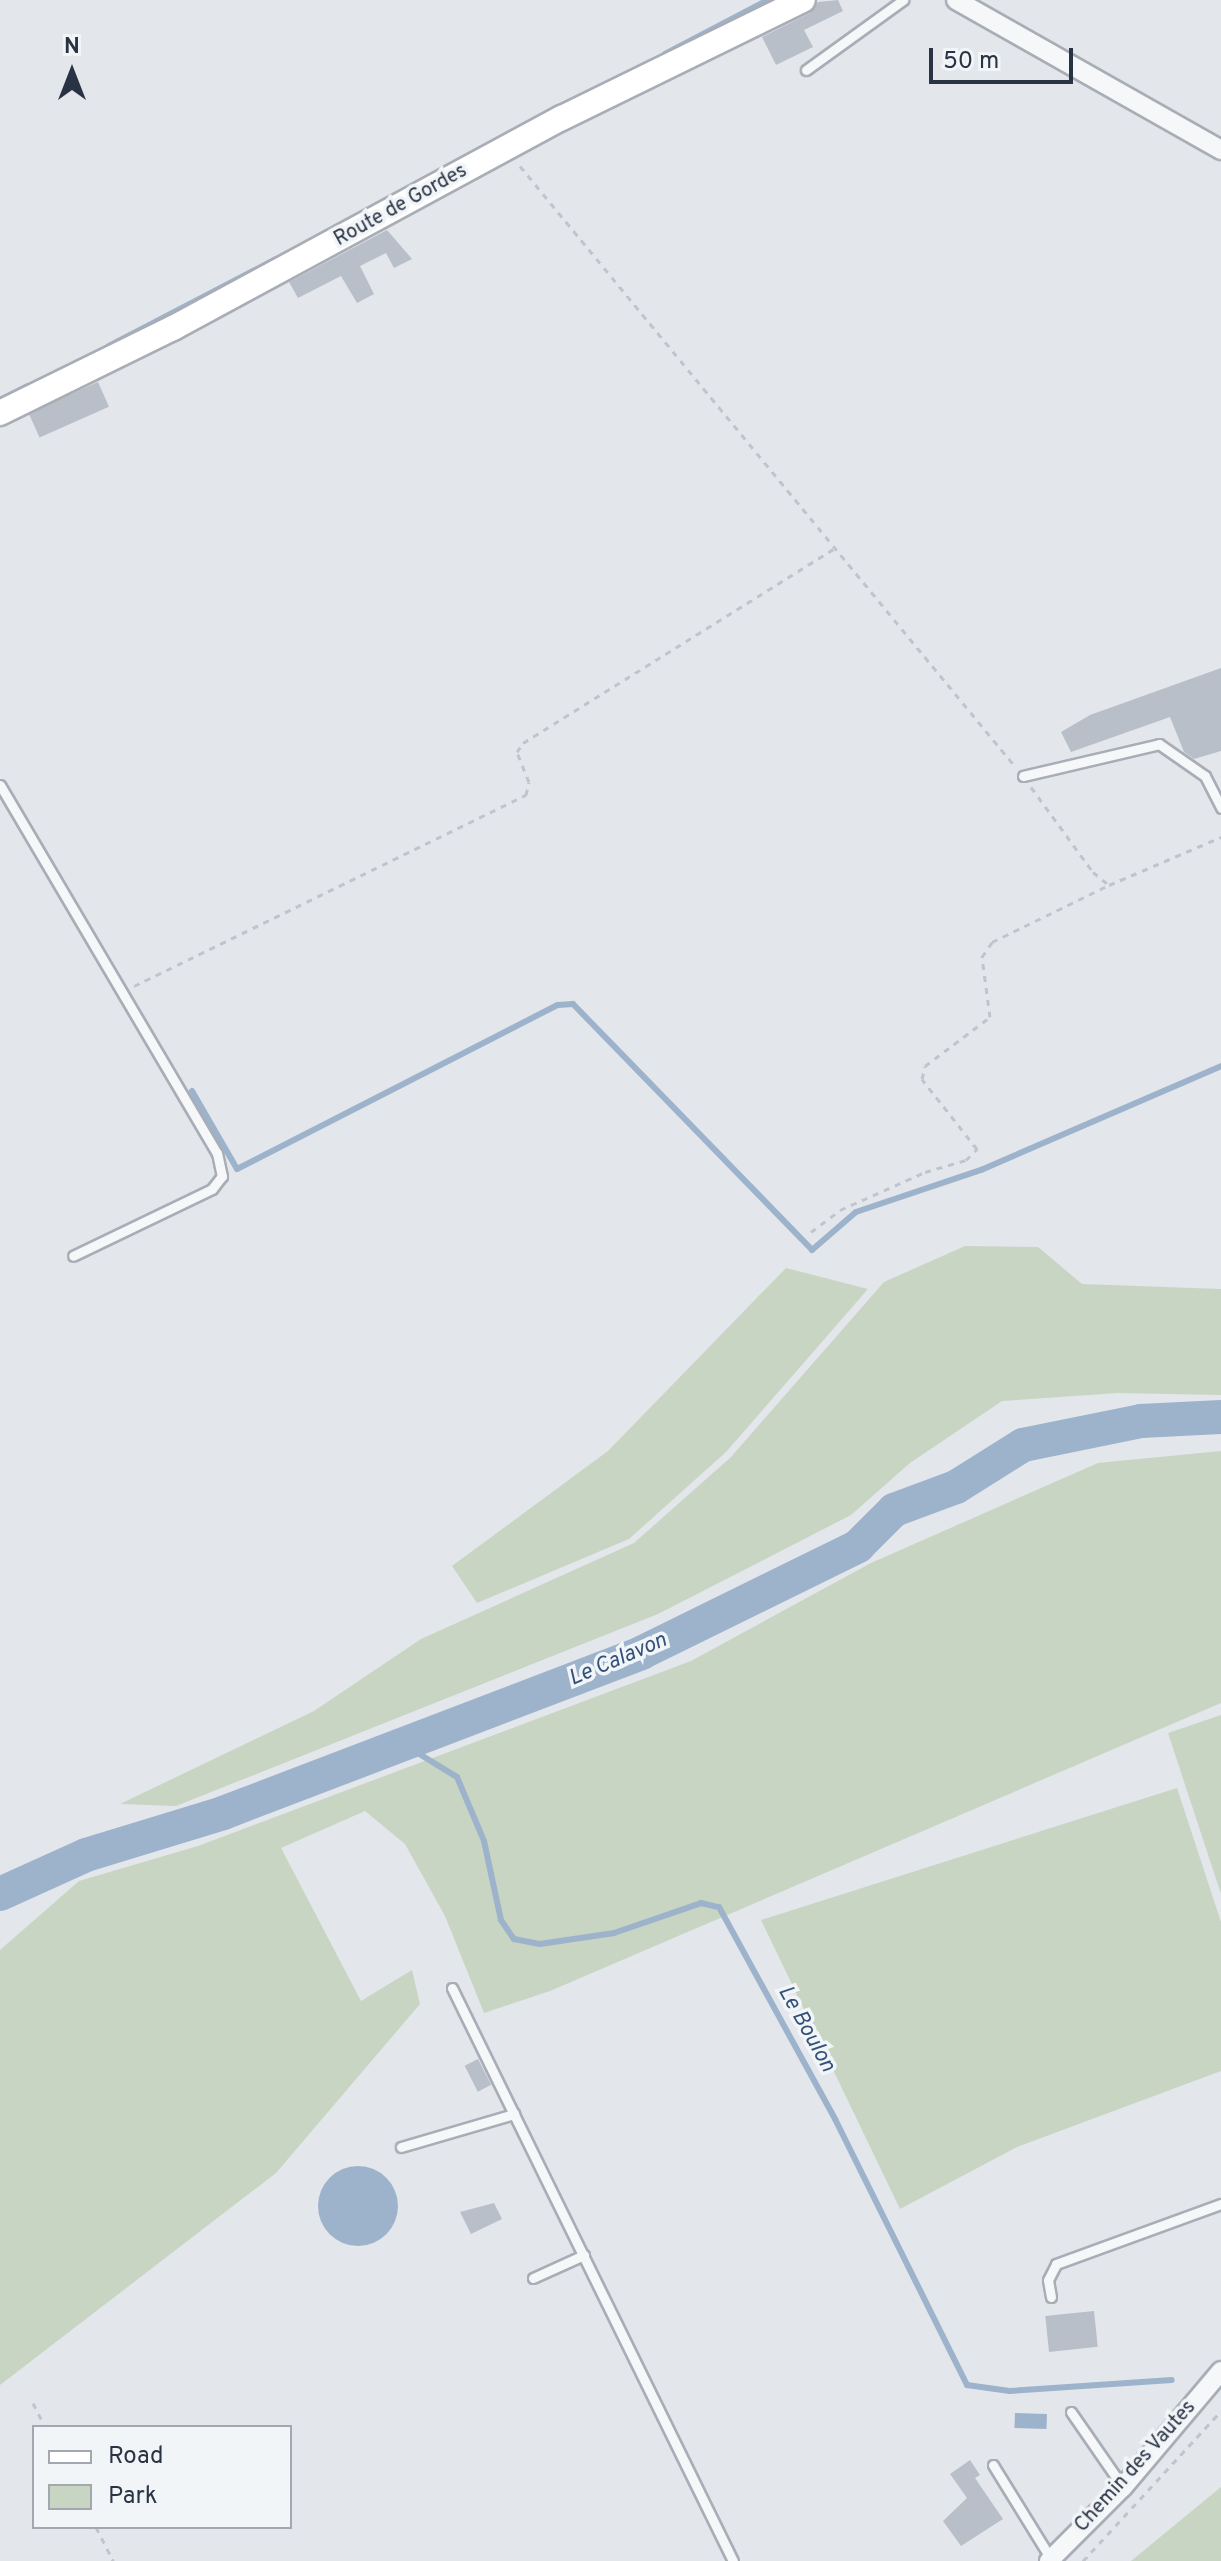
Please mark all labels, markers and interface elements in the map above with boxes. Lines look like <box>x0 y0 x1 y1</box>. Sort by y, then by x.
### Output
north arrow <box>32 32 112 112</box>
scale bar <box>933 32 1077 82</box>
text: N <box>64 34 80 61</box>
text: 50 m <box>943 47 999 77</box>
street label: Route de Gordes <box>330 160 472 252</box>
water label: Le Calavon <box>565 1628 671 1692</box>
water label: Le Boulon <box>771 1981 841 2077</box>
street label: Chemin des Vautes <box>1070 2396 1202 2538</box>
legend <box>32 2425 292 2529</box>
text: Road <box>108 2442 164 2472</box>
text: Park <box>108 2482 158 2512</box>

